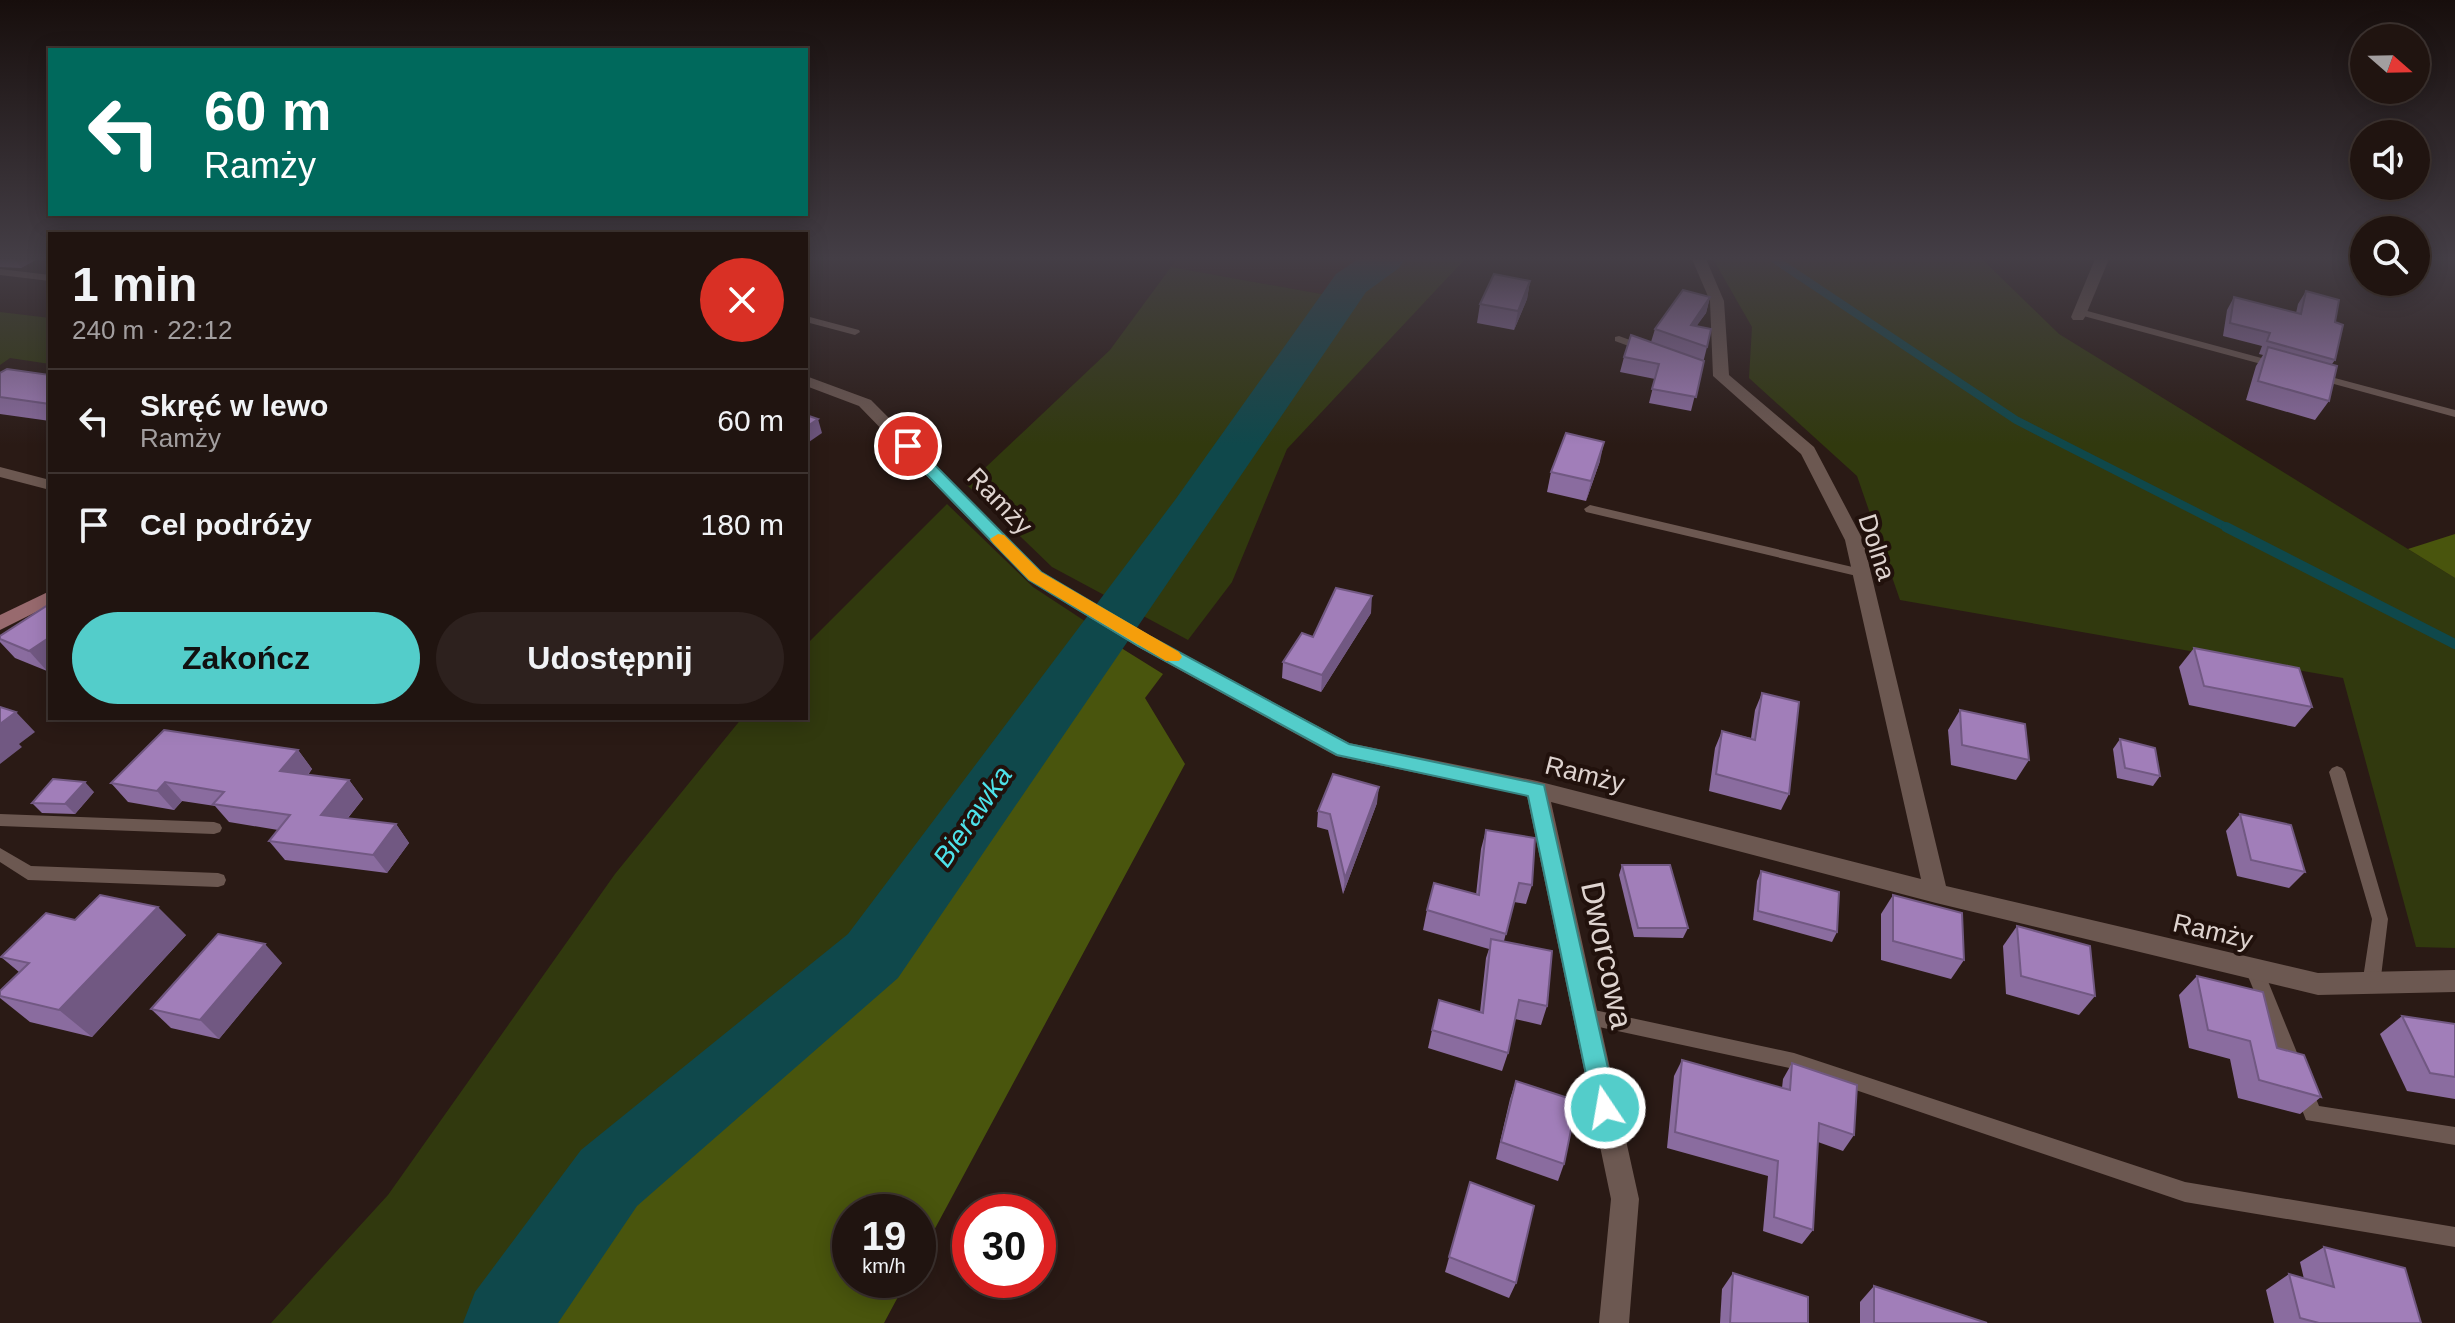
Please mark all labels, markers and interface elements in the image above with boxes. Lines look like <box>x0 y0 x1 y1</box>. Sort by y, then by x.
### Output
north arrow <box>2350 24 2430 104</box>
map controls <box>2350 24 2430 296</box>
text: 60 m <box>204 79 332 142</box>
icon: left <box>72 80 176 184</box>
button: sound <box>2350 120 2430 200</box>
text: Ramży <box>204 145 316 186</box>
button: search <box>2350 216 2430 296</box>
text: 1 min <box>72 258 197 311</box>
button: close <box>700 258 784 342</box>
text: 240 m · 22:12 <box>72 315 232 345</box>
text: Skręć w lewo <box>140 389 328 422</box>
icon: left <box>72 399 116 443</box>
text: 60 m <box>717 404 784 437</box>
pin <box>874 412 942 480</box>
text: Ramży <box>140 423 221 453</box>
icon: arrive <box>886 424 930 468</box>
street label: Ramży <box>961 461 1039 541</box>
icon: arrive <box>72 503 116 547</box>
text: Cel podróży <box>140 508 312 541</box>
text: 180 m <box>701 508 784 541</box>
street label: Dolna <box>1852 510 1902 584</box>
button: Zakończ <box>72 612 420 704</box>
button: Udostępnij <box>436 612 784 704</box>
street label: Ramży <box>1542 750 1628 798</box>
water label: Bierawka <box>927 760 1018 872</box>
street label: Dworcowa <box>1574 878 1640 1032</box>
street label: Ramży <box>2170 907 2256 955</box>
position arrow <box>1563 1066 1647 1150</box>
speed limit sign: 30 <box>952 1194 1056 1298</box>
text: 19 <box>862 1214 906 1258</box>
text: km/h <box>862 1255 906 1277</box>

